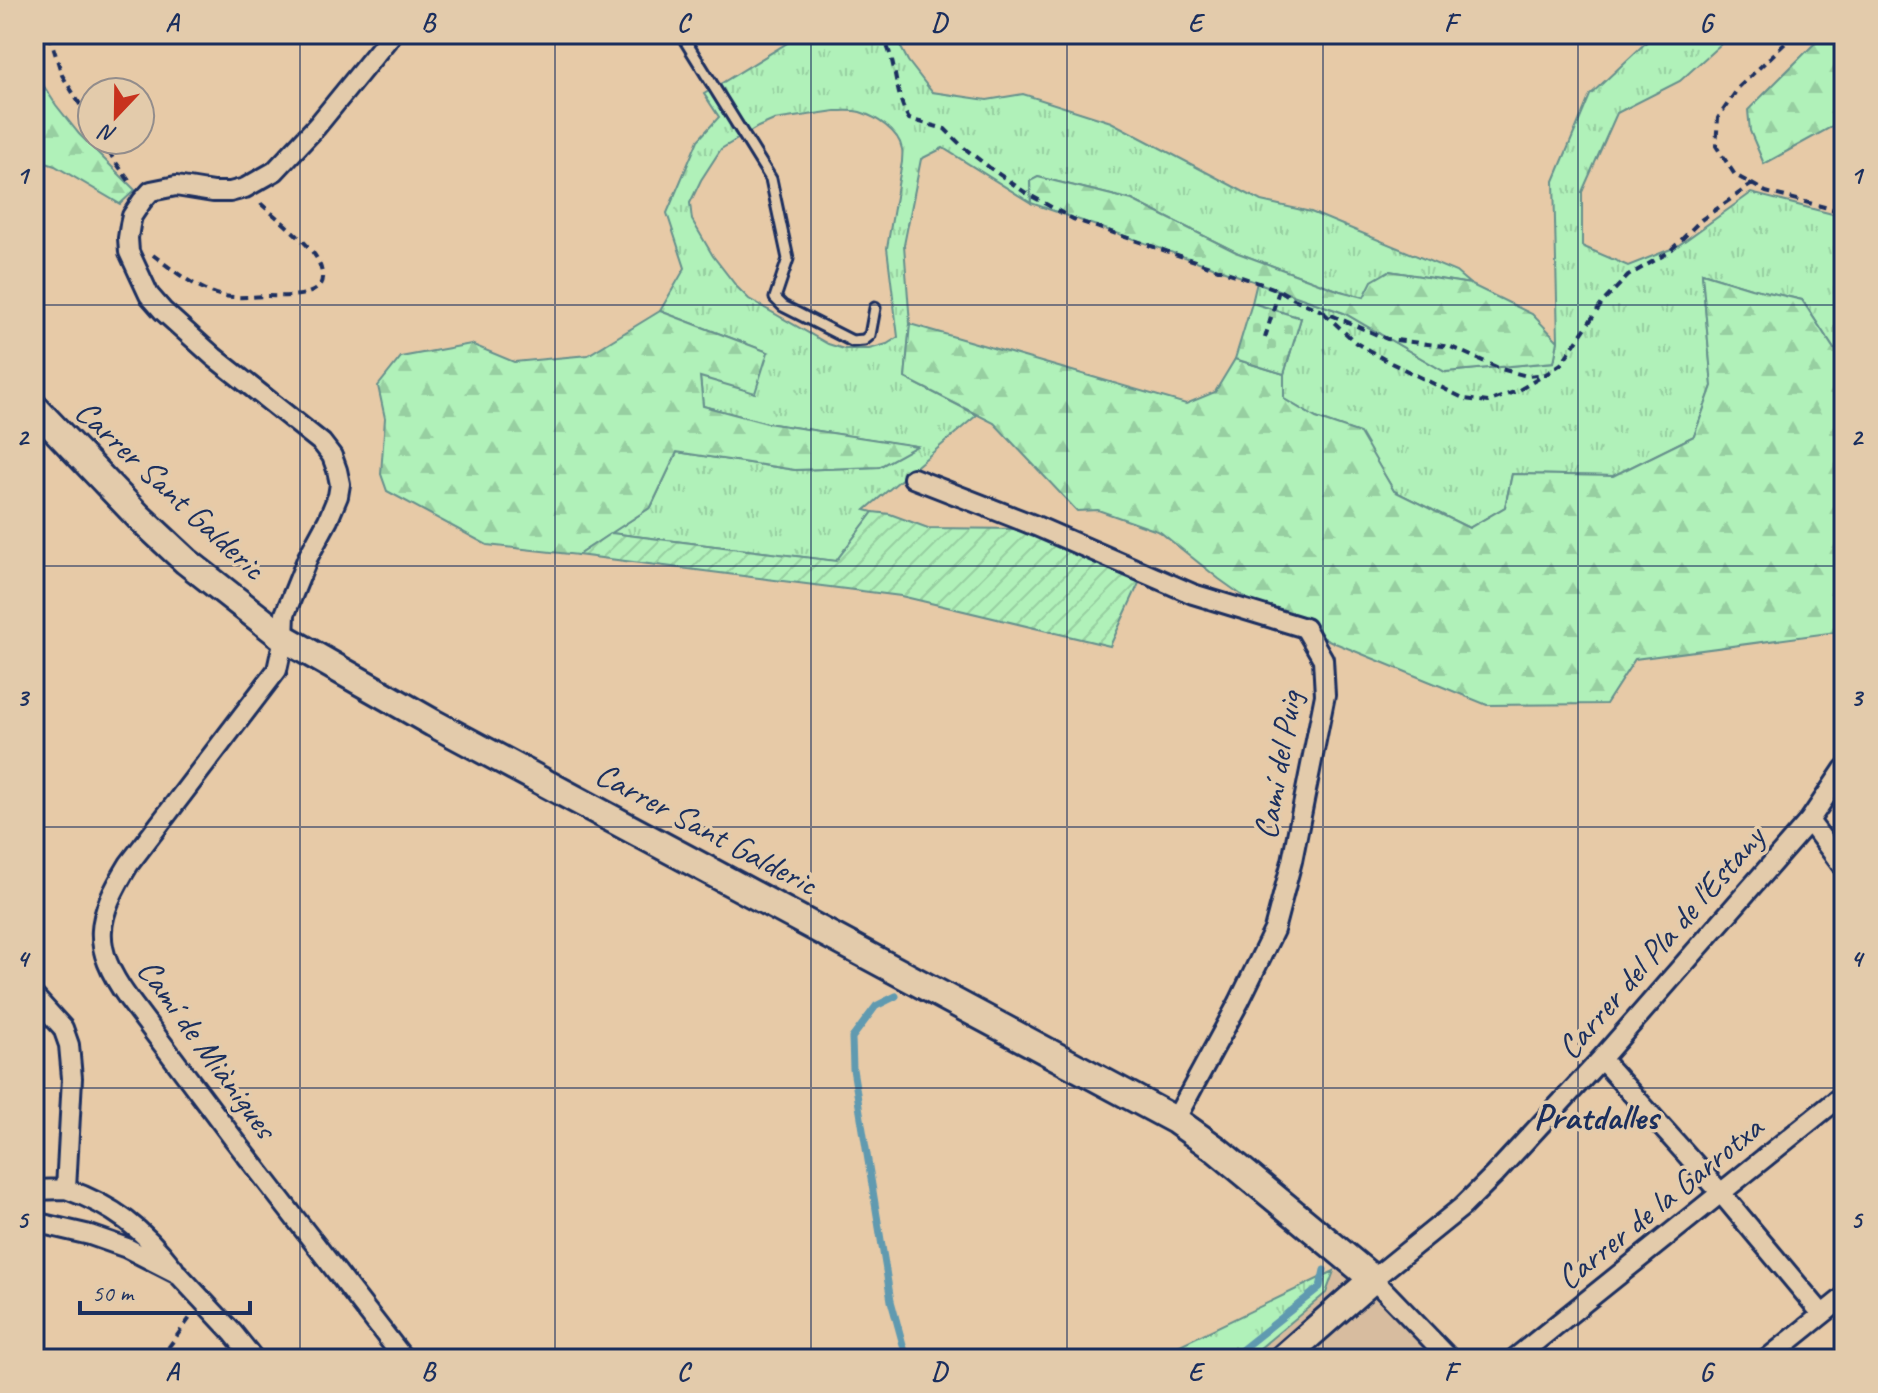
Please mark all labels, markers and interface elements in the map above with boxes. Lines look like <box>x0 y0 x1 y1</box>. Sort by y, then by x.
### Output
text: A <box>165 6 180 39</box>
text: B <box>421 6 437 39</box>
text: C <box>677 6 693 39</box>
text: D <box>931 6 949 39</box>
text: E <box>1188 6 1206 39</box>
text: F <box>1444 6 1462 39</box>
text: G <box>1700 6 1716 39</box>
north arrow <box>76 76 156 156</box>
text: N <box>94 117 120 149</box>
text: 1 <box>16 159 31 192</box>
text: 1 <box>1850 159 1865 192</box>
street label: Carrer Sant Galderic <box>66 390 276 590</box>
text: 2 <box>16 420 30 453</box>
text: 2 <box>1850 420 1864 453</box>
text: 3 <box>16 681 30 714</box>
text: 3 <box>1850 681 1864 714</box>
street label: Camí del Puig <box>1243 686 1312 842</box>
street label: Carrer Sant Galderic <box>588 752 826 906</box>
street label: Carrer del Pla de l'Estany <box>1547 815 1775 1068</box>
text: 4 <box>16 942 31 975</box>
text: 4 <box>1850 942 1865 975</box>
street label: Camí de Miànigues <box>128 950 289 1149</box>
district label: Pratdalles <box>1534 1094 1662 1140</box>
street label: Carrer de la Garrotxa <box>1548 1105 1773 1299</box>
text: 5 <box>16 1203 30 1236</box>
text: 5 <box>1850 1203 1864 1236</box>
scale bar <box>80 1265 250 1315</box>
text: 50 m <box>92 1278 135 1308</box>
text: A <box>165 1355 180 1388</box>
text: B <box>421 1355 437 1388</box>
text: C <box>677 1355 693 1388</box>
text: D <box>931 1355 949 1388</box>
text: E <box>1188 1355 1206 1388</box>
text: F <box>1444 1355 1462 1388</box>
text: G <box>1700 1355 1716 1388</box>

